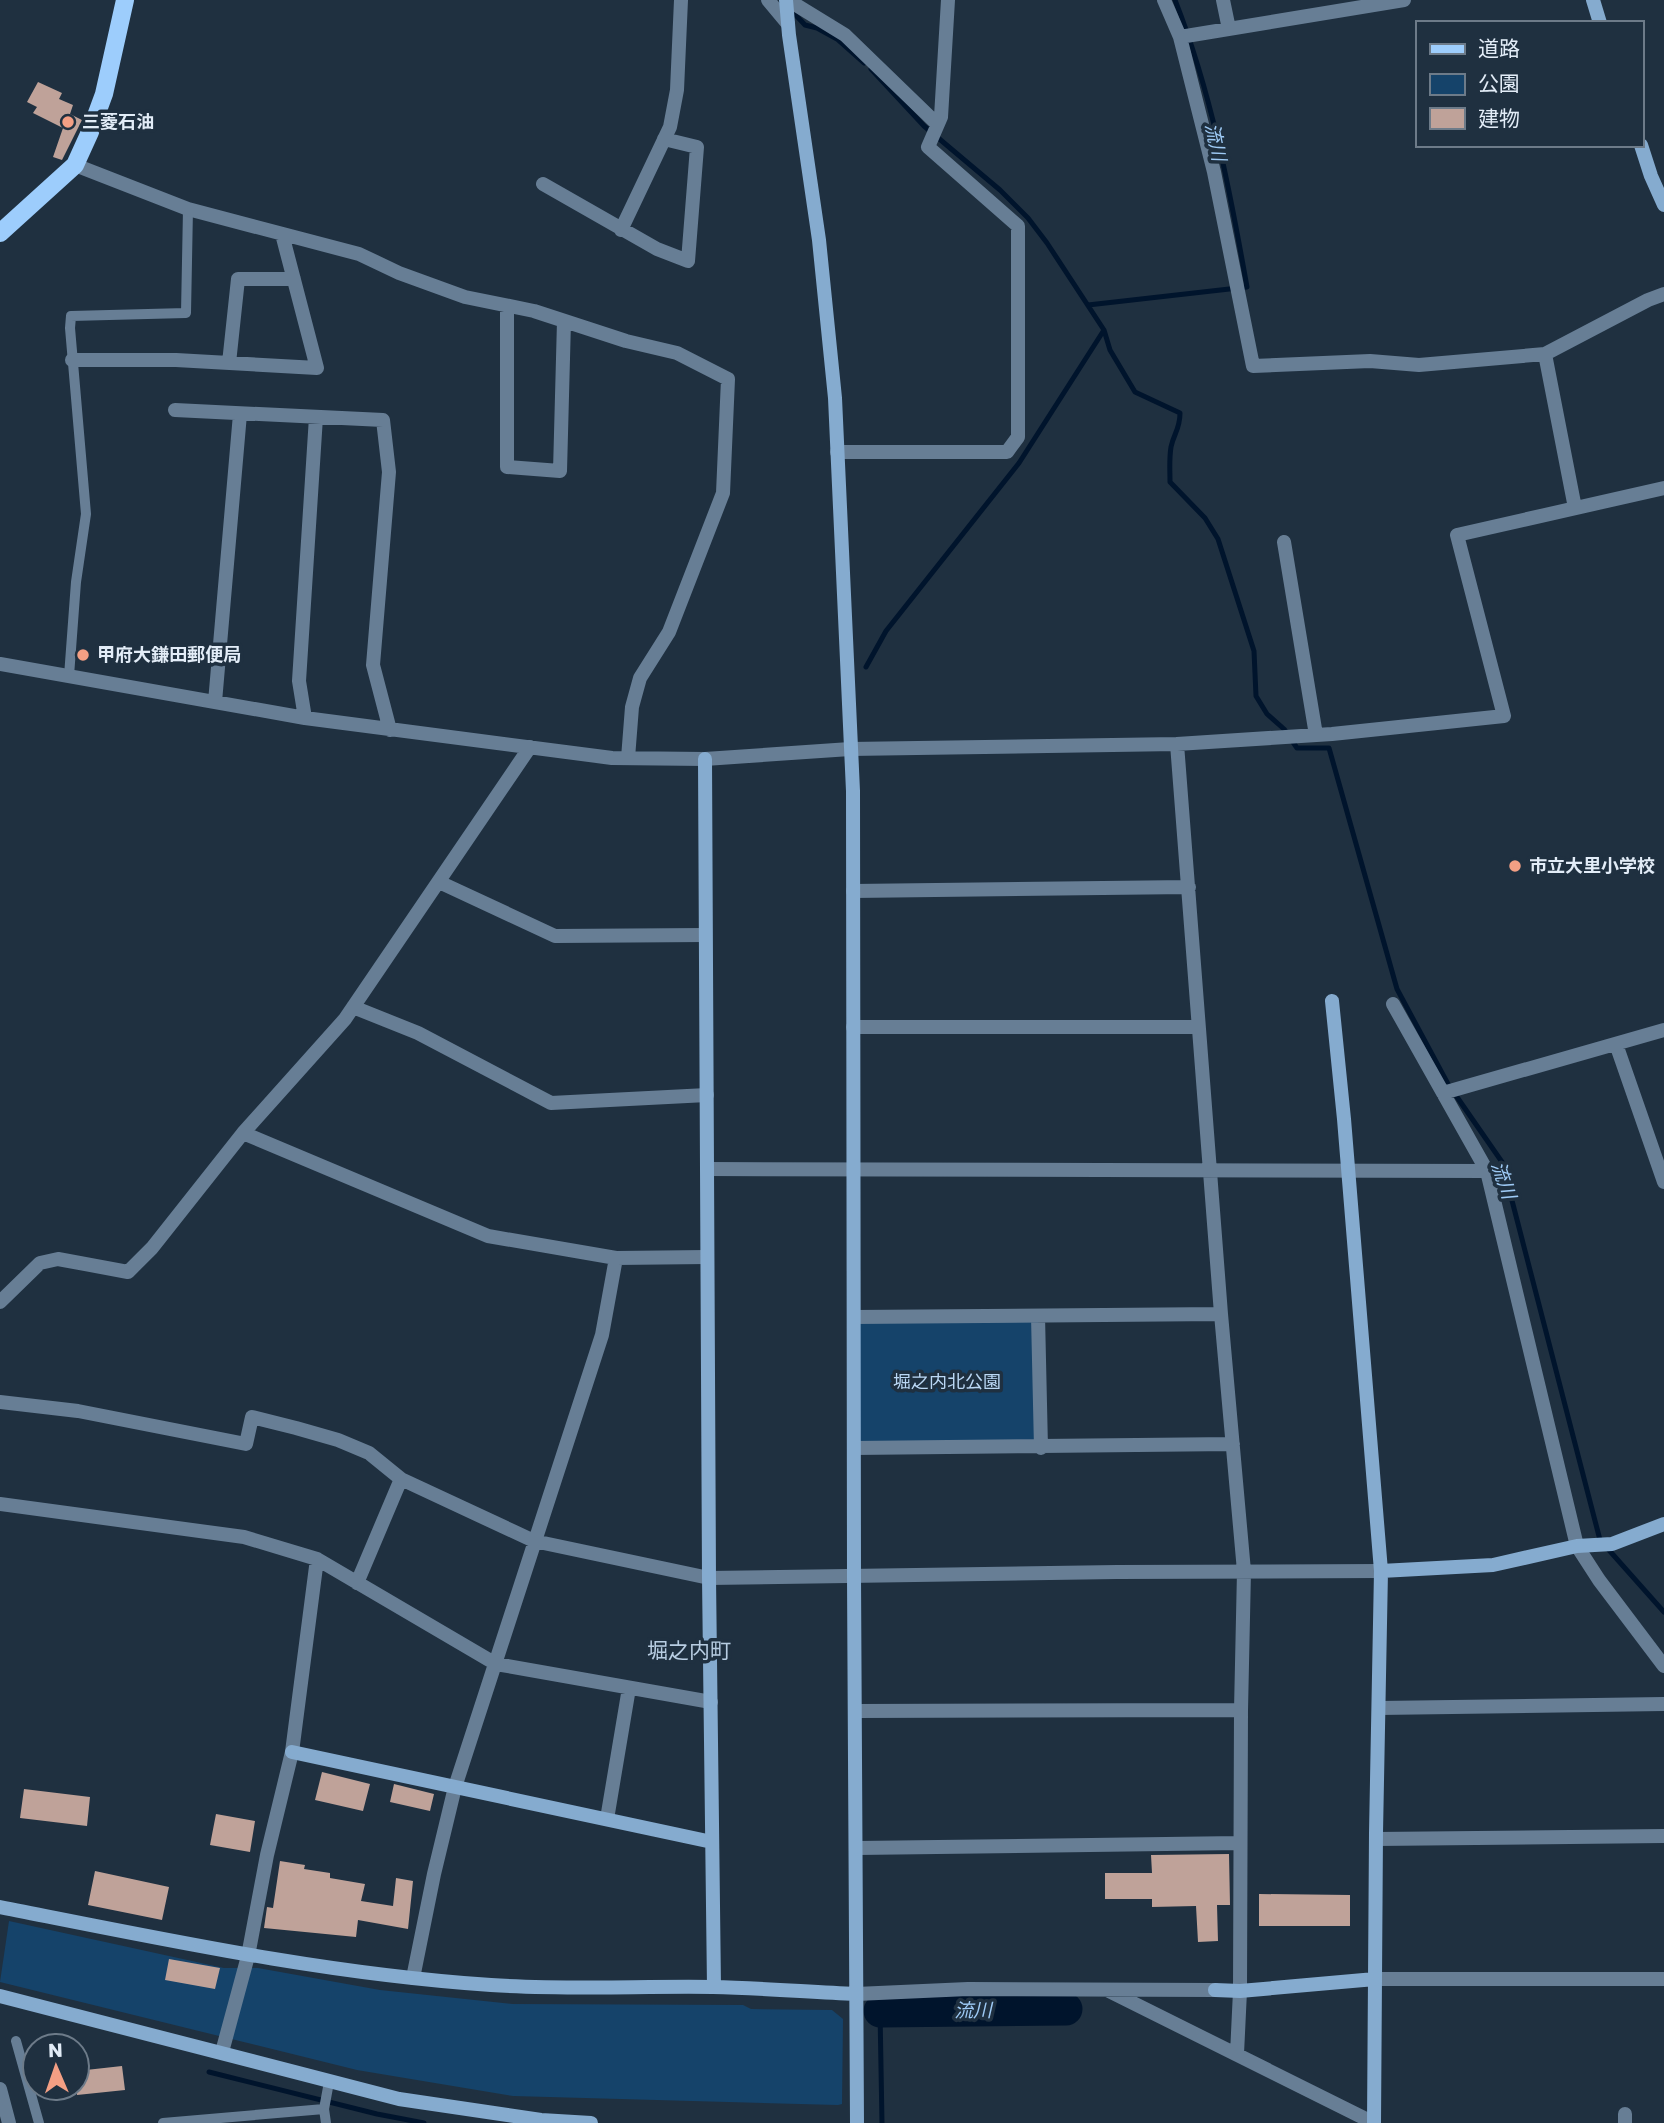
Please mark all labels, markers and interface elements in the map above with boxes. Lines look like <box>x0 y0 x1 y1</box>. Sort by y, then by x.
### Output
legend <box>1416 21 1643 147</box>
text: 道路 <box>1478 34 1520 63</box>
text: 公園 <box>1478 69 1520 98</box>
text: 建物 <box>1478 104 1520 133</box>
place label: 三菱石油 <box>82 109 154 134</box>
marker: 三菱石油 <box>60 114 76 130</box>
water label: 流川 <box>1198 121 1233 165</box>
place label: 甲府大鎌田郵便局 <box>97 642 241 667</box>
marker: 甲府大鎌田郵便局 <box>75 647 91 663</box>
place label: 市立大里小学校 <box>1529 853 1655 878</box>
marker: 市立大里小学校 <box>1507 858 1523 874</box>
water label: 流川 <box>1485 1158 1523 1204</box>
park label: 堀之内北公園 <box>893 1369 1001 1394</box>
district label: 堀之内町 <box>647 1636 731 1665</box>
water label: 流川 <box>954 1997 994 2024</box>
north arrow <box>21 2032 91 2102</box>
text: N <box>48 2037 63 2064</box>

